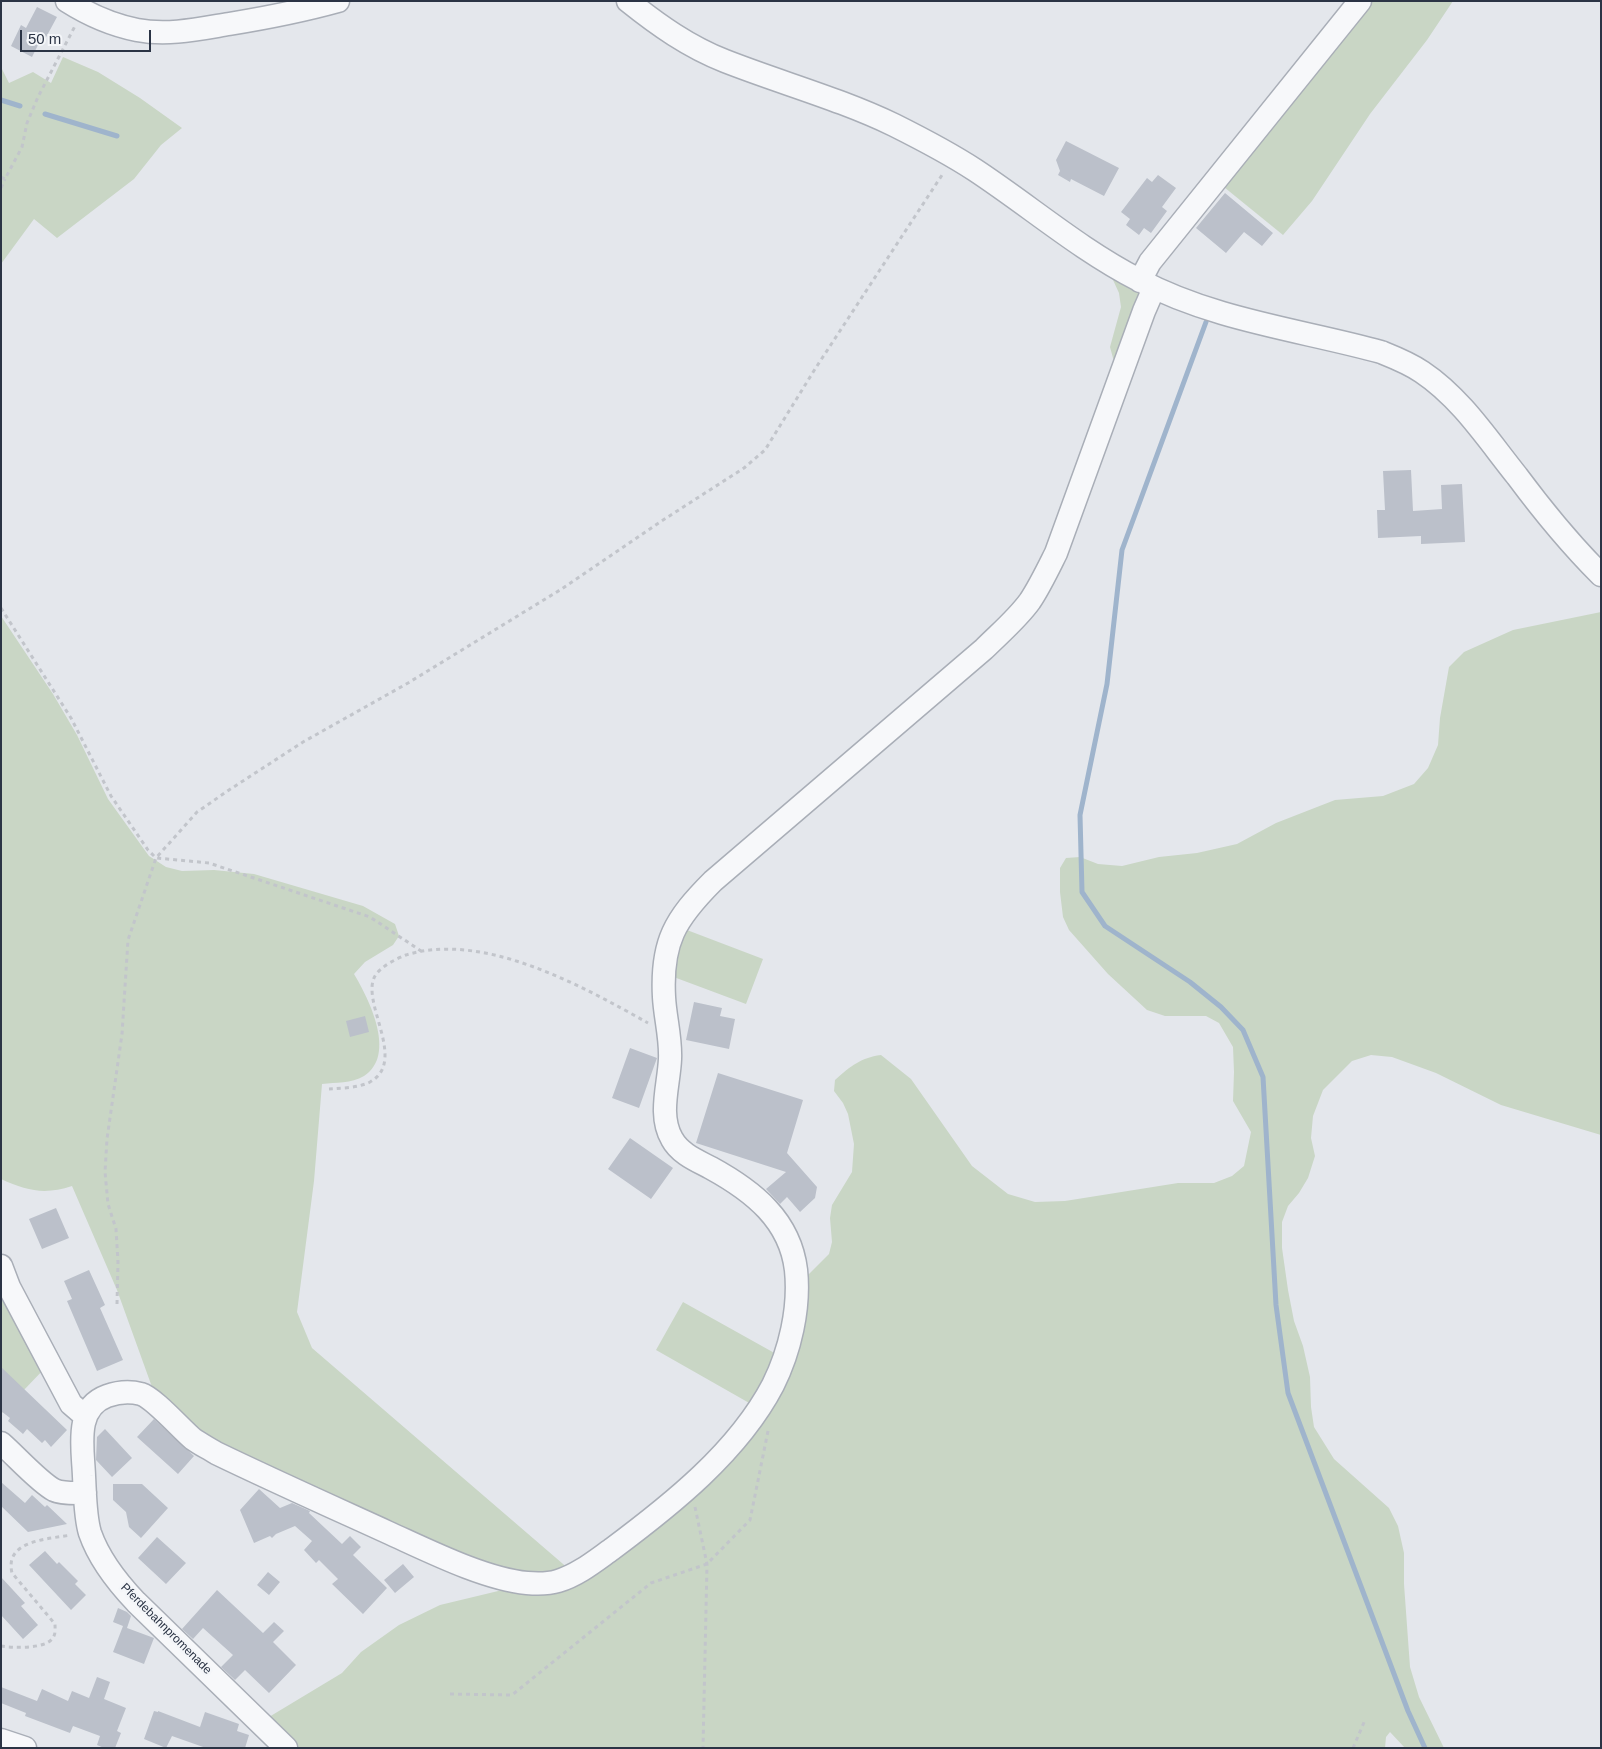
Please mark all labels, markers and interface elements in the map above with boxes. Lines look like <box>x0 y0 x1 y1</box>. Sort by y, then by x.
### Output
scale bar <box>22 20 154 52</box>
text: 50 m <box>28 30 61 47</box>
street label: Pferdebahnpromenade <box>118 1581 214 1677</box>

